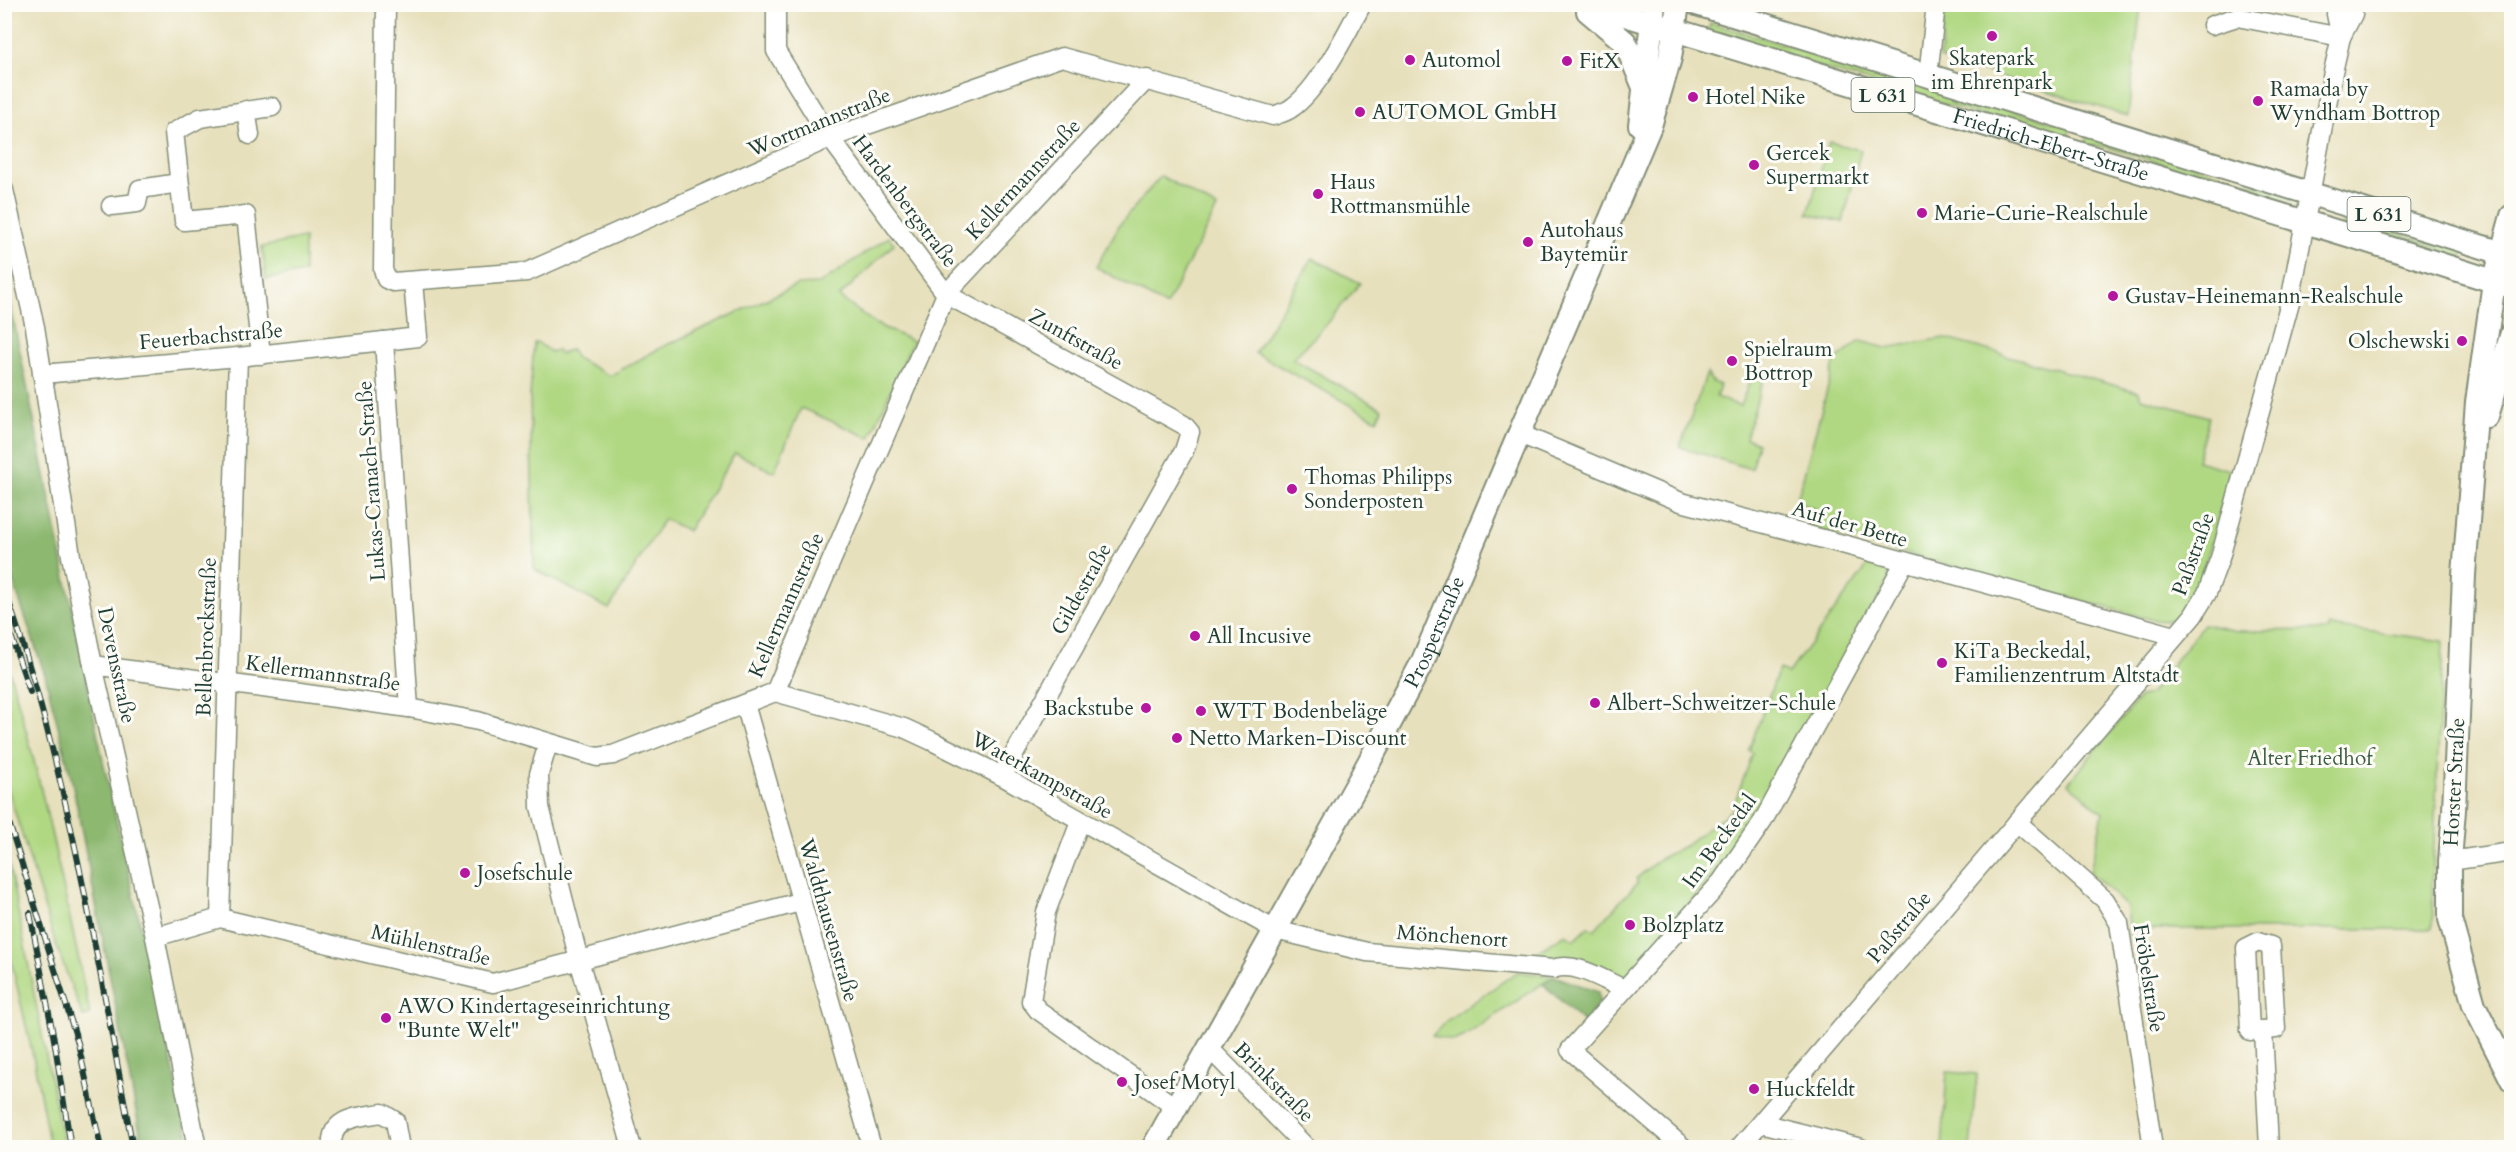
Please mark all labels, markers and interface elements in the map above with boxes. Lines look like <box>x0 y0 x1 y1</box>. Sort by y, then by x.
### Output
marker: Skatepark im Ehrenpark <box>1985 29 1999 43</box>
place label: Skatepark im Ehrenpark <box>1931 44 2054 97</box>
place label: Automol <box>1422 46 1501 75</box>
place label: FitX <box>1579 47 1621 76</box>
marker: Automol <box>1403 53 1417 67</box>
marker: FitX <box>1560 54 1574 68</box>
place label: Ramada by Wyndham Bottrop <box>2269 75 2440 128</box>
road number: L 631 <box>1852 78 1914 112</box>
street label: Wortmannstraße <box>742 81 895 165</box>
place label: Hotel Nike <box>1705 83 1806 112</box>
marker: Hotel Nike <box>1686 90 1700 104</box>
marker: Ramada by Wyndham Bottrop <box>2251 94 2265 108</box>
place label: AUTOMOL GmbH <box>1372 98 1557 127</box>
street label: Friedrich-Ebert-Straße <box>1949 102 2153 189</box>
marker: AUTOMOL GmbH <box>1353 105 1367 119</box>
street label: Kellermannstraße <box>960 112 1087 246</box>
street label: Hardenbergstraße <box>845 129 964 274</box>
place label: Gercek Supermarkt <box>1766 139 1869 192</box>
marker: Gercek Supermarkt <box>1747 158 1761 172</box>
place label: Haus Rottmansmühle <box>1330 168 1471 221</box>
marker: Haus Rottmansmühle <box>1311 187 1325 201</box>
road number: L 631 <box>2348 197 2410 231</box>
place label: Marie-Curie-Realschule <box>1934 199 2148 228</box>
marker: Marie-Curie-Realschule <box>1915 206 1929 220</box>
place label: Autohaus Baytemür <box>1540 216 1628 269</box>
marker: Autohaus Baytemür <box>1521 235 1535 249</box>
place label: Gustav-Heinemann-Realschule <box>2125 282 2403 311</box>
marker: Gustav-Heinemann-Realschule <box>2106 289 2120 303</box>
street label: Zunftstraße <box>1023 302 1128 377</box>
street label: Feuerbachstraße <box>138 316 284 357</box>
place label: Olschewski <box>2348 327 2450 356</box>
marker: Olschewski <box>2455 334 2469 348</box>
place label: Spielraum Bottrop <box>1744 335 1833 388</box>
marker: Spielraum Bottrop <box>1725 354 1739 368</box>
street label: Lukas-Cranach-Straße <box>350 380 393 582</box>
place label: Thomas Philipps Sonderposten <box>1304 463 1452 516</box>
marker: Thomas Philipps Sonderposten <box>1285 482 1299 496</box>
street label: Auf der Bette <box>1789 494 1911 555</box>
street label: Paßstraße <box>2165 509 2222 600</box>
street label: Kellermannstraße <box>741 528 831 682</box>
street label: Gildestraße <box>1044 538 1119 640</box>
street label: Bellenbrockstraße <box>189 557 224 717</box>
street label: Prosperstraße <box>1397 572 1472 693</box>
street label: Devensstraße <box>90 604 143 726</box>
place label: All Incusive <box>1207 622 1312 651</box>
marker: All Incusive <box>1188 629 1202 643</box>
place label: KiTa Beckedal, Familienzentrum Altstadt <box>1954 637 2179 690</box>
street label: Kellermannstraße <box>244 648 402 699</box>
marker: KiTa Beckedal, Familienzentrum Altstadt <box>1935 656 1949 670</box>
place label: Albert-Schweitzer-Schule <box>1607 689 1836 718</box>
place label: Backstube <box>1044 694 1134 723</box>
marker: Albert-Schweitzer-Schule <box>1588 696 1602 710</box>
place label: WTT Bodenbeläge <box>1212 697 1388 726</box>
marker: Backstube <box>1139 701 1153 715</box>
marker: WTT Bodenbeläge <box>1194 704 1208 718</box>
street label: Horster Straße <box>2437 717 2472 847</box>
street label: Waterkampstraße <box>965 724 1118 826</box>
place label: Netto Marken-Discount <box>1189 724 1407 753</box>
marker: Netto Marken-Discount <box>1170 731 1184 745</box>
park label: Alter Friedhof <box>2247 744 2376 773</box>
street label: Im Beckedal <box>1675 788 1764 894</box>
street label: Waldthausenstraße <box>791 834 866 1005</box>
place label: Josefschule <box>474 859 573 888</box>
marker: Josefschule <box>458 866 472 880</box>
street label: Paßstraße <box>1860 885 1938 970</box>
place label: Bolzplatz <box>1642 911 1725 940</box>
street label: Mühlenstraße <box>368 918 494 973</box>
street label: Mönchenort <box>1395 918 1509 955</box>
marker: Bolzplatz <box>1623 918 1637 932</box>
street label: Fröbelstraße <box>2126 922 2171 1034</box>
place label: AWO Kindertageseinrichtung "Bunte Welt" <box>398 992 670 1045</box>
marker: AWO Kindertageseinrichtung "Bunte Welt" <box>379 1011 393 1025</box>
street label: Brinkstraße <box>1227 1036 1320 1129</box>
place label: Josef Motyl <box>1131 1068 1235 1097</box>
marker: Josef Motyl <box>1115 1075 1129 1089</box>
place label: Huckfeldt <box>1766 1075 1855 1104</box>
marker: Huckfeldt <box>1747 1082 1761 1096</box>

